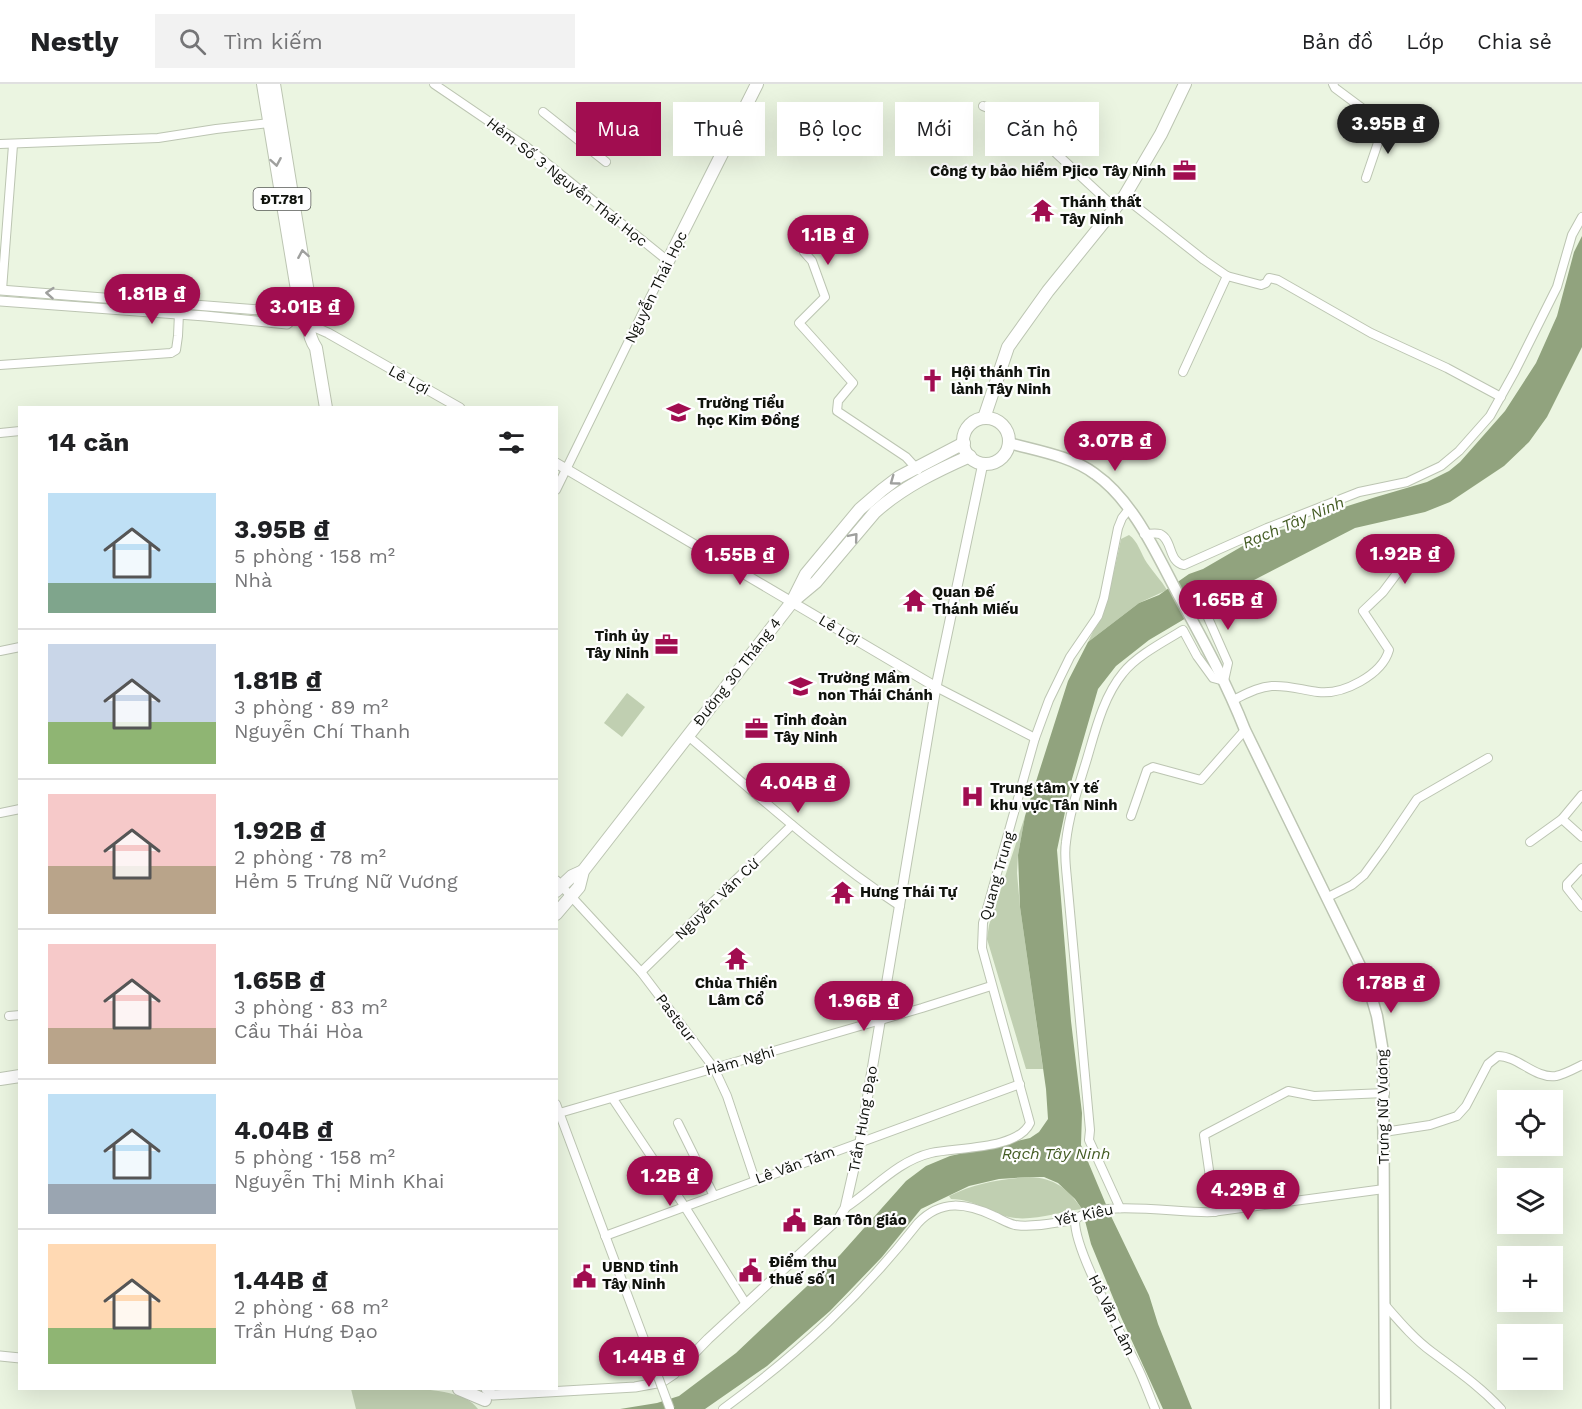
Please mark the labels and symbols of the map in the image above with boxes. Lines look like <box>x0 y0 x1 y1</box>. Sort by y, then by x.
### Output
pin: 3.95B ₫ <box>1333 104 1443 155</box>
street label: Hẻm Số 3 Nguyễn Thái Học <box>483 113 652 250</box>
one-way arrow <box>269 157 282 167</box>
office icon: Công ty bảo hiểm Pjico Tây Ninh <box>1171 158 1197 184</box>
place label: Công ty bảo hiểm Pjico Tây Ninh <box>930 161 1166 180</box>
road number: ĐT.781 <box>254 188 310 210</box>
place label: Thánh thất Tây Ninh <box>1060 193 1142 228</box>
temple icon: Thánh thất Tây Ninh <box>1029 198 1055 224</box>
pin: 1.1B ₫ <box>779 215 877 266</box>
street label: Nguyễn Thái Học <box>620 228 691 346</box>
one-way arrow <box>297 250 309 259</box>
pin: 1.81B ₫ <box>97 274 207 325</box>
one-way arrow <box>45 287 54 300</box>
pin: 3.01B ₫ <box>250 287 360 338</box>
street label: Lê Lợi <box>385 361 433 399</box>
place label: Hội thánh Tin lành Tây Ninh <box>951 363 1051 398</box>
church icon: Hội thánh Tin lành Tây Ninh <box>920 368 946 394</box>
place label: Trường Tiểu học Kim Đồng <box>697 393 800 429</box>
school or university icon: Trường Tiểu học Kim Đồng <box>666 399 692 425</box>
pin: 3.07B ₫ <box>1060 421 1170 472</box>
one-way arrow <box>889 474 900 485</box>
water label: Rạch Tây Ninh <box>1239 492 1347 552</box>
one-way arrow <box>847 533 858 544</box>
pin: 1.92B ₫ <box>1350 534 1460 585</box>
pin: 1.55B ₫ <box>685 535 795 586</box>
pin: 1.65B ₫ <box>1173 580 1283 631</box>
place label: Quan Đế Thánh Miếu <box>932 583 1019 618</box>
temple icon: Quan Đế Thánh Miếu <box>901 588 927 614</box>
street label: Lê Lợi <box>815 611 863 649</box>
street label: Đường 30 Tháng 4 <box>689 614 785 730</box>
place label: Tỉnh ủy Tây Ninh <box>585 627 650 662</box>
office icon: Tỉnh ủy Tây Ninh <box>654 632 680 658</box>
place label: Trường Mầm non Thái Chánh <box>818 669 933 704</box>
school or university icon: Trường Mầm non Thái Chánh <box>787 674 813 700</box>
place label: Tỉnh đoàn Tây Ninh <box>774 711 847 746</box>
office icon: Tỉnh đoàn Tây Ninh <box>743 716 769 742</box>
pin: 4.04B ₫ <box>743 763 853 814</box>
place label: Trung tâm Y tế khu vực Tân Ninh <box>990 779 1118 814</box>
hospital icon: Trung tâm Y tế khu vực Tân Ninh <box>959 784 985 810</box>
street label: Quang Trung <box>976 829 1018 923</box>
street label: Nguyễn Văn Cừ <box>671 853 763 944</box>
temple icon: Hưng Thái Tự <box>829 879 855 905</box>
place label: Hưng Thái Tự <box>860 883 957 901</box>
temple icon: Chùa Thiền Lâm Cổ <box>723 946 749 972</box>
pin: 1.78B ₫ <box>1336 963 1446 1014</box>
place label: Chùa Thiền Lâm Cổ <box>695 974 777 1009</box>
pin: 1.96B ₫ <box>809 981 919 1032</box>
street label: Pasteur <box>652 990 700 1046</box>
street label: Hàm Nghi <box>703 1043 777 1079</box>
street label: Trưng Nữ Vương <box>1373 1049 1393 1165</box>
street label: Trần Hưng Đạo <box>845 1064 881 1174</box>
street label: Lê Văn Tám <box>753 1142 837 1188</box>
water label: Rạch Tây Ninh <box>1002 1144 1110 1163</box>
pin: 1.2B ₫ <box>621 1156 719 1207</box>
pin: 4.29B ₫ <box>1193 1170 1303 1221</box>
street label: Yết Kiêu <box>1053 1200 1115 1230</box>
public building icon: Ban Tôn giáo <box>782 1207 808 1233</box>
place label: Ban Tôn giáo <box>813 1211 907 1229</box>
place label: Điểm thu thuế số 1 <box>769 1252 837 1288</box>
place label: UBND tỉnh Tây Ninh <box>602 1258 679 1293</box>
public building icon: Điểm thu thuế số 1 <box>738 1258 764 1284</box>
public building icon: UBND tỉnh Tây Ninh <box>571 1263 597 1289</box>
street label: Hồ Văn Lâm <box>1085 1272 1139 1358</box>
pin: 1.44B ₫ <box>594 1337 704 1388</box>

